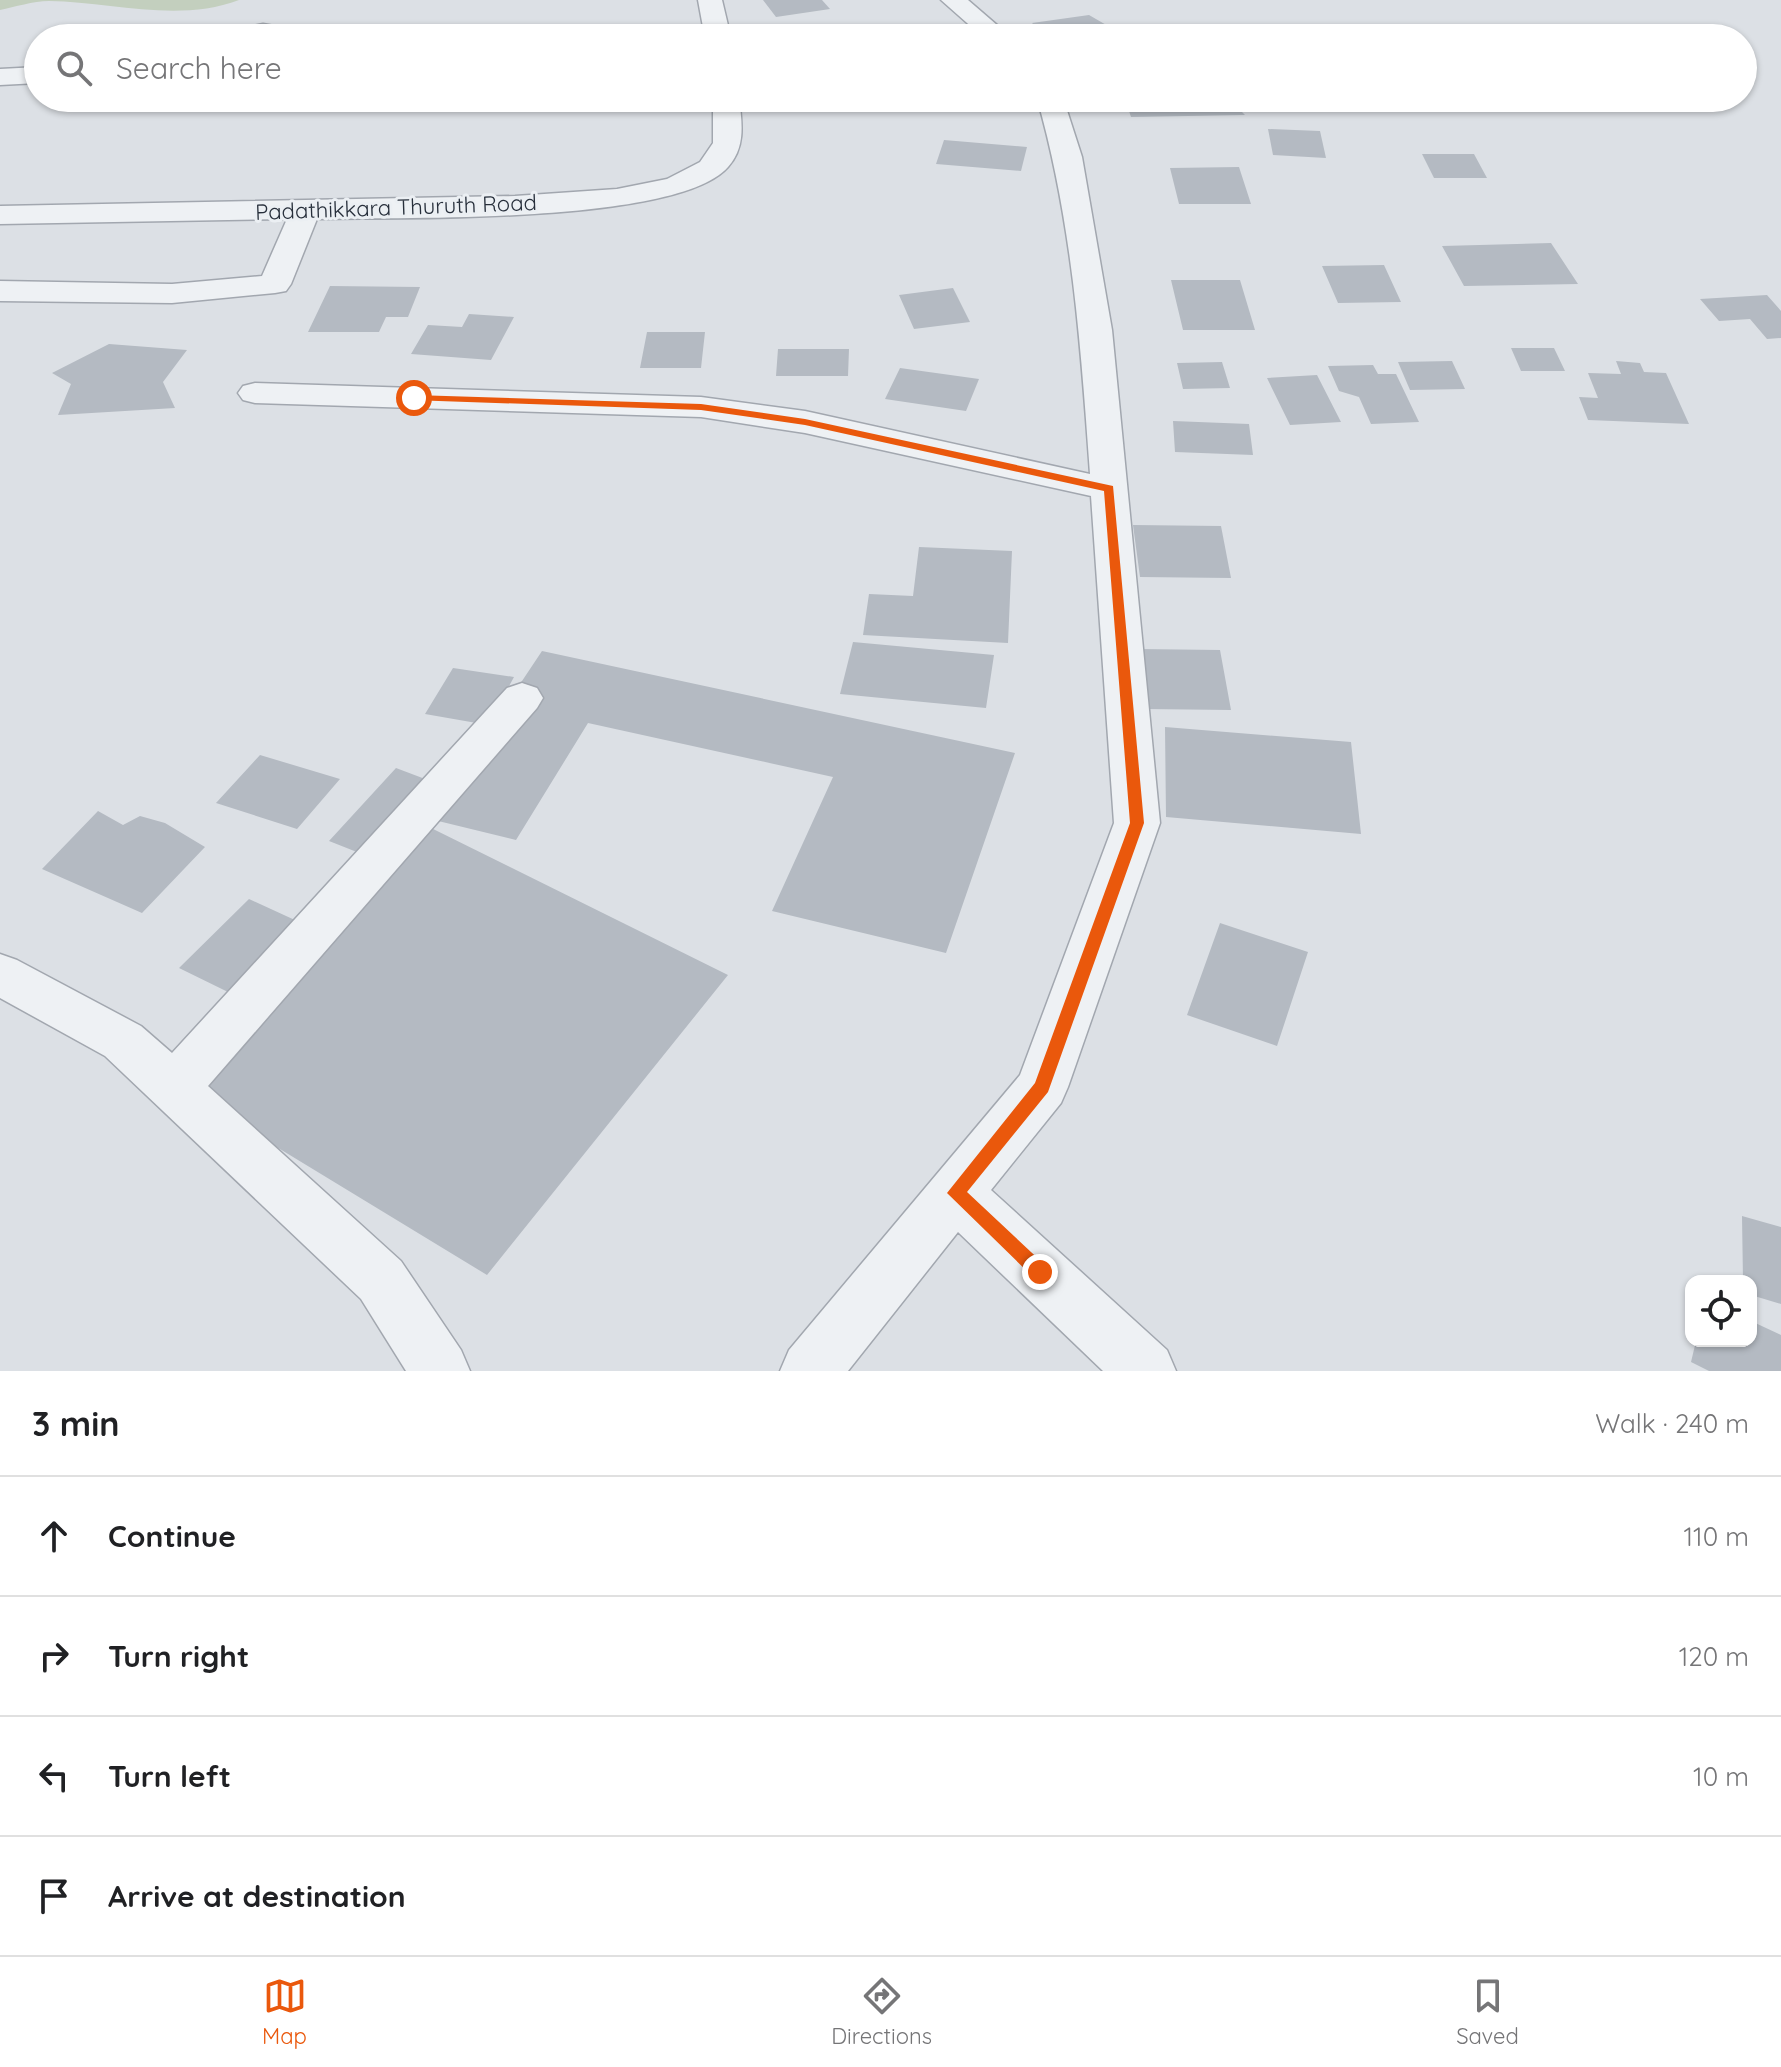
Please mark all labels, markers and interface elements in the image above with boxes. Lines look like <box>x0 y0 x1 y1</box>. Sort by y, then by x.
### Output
search box <box>24 24 1757 112</box>
icon: search <box>52 46 96 90</box>
text: Search here <box>116 49 282 87</box>
street label: Padathikkara Thuruth Road <box>255 188 537 226</box>
route start <box>396 380 432 416</box>
route end <box>1022 1254 1058 1290</box>
map controls <box>1685 1275 1757 1347</box>
button: locate <box>1685 1275 1757 1347</box>
text: 3 min <box>32 1402 119 1445</box>
text: Walk · 240 m <box>1595 1407 1749 1440</box>
icon: ahead <box>32 1514 76 1558</box>
text: Continue <box>108 1517 236 1555</box>
text: 110 m <box>1683 1520 1749 1553</box>
icon: right <box>32 1634 76 1678</box>
text: Turn right <box>108 1637 249 1675</box>
text: 120 m <box>1679 1640 1749 1673</box>
icon: left <box>32 1754 76 1798</box>
text: Turn left <box>108 1757 231 1795</box>
text: 10 m <box>1693 1760 1749 1793</box>
icon: arrive <box>32 1874 76 1918</box>
text: Arrive at destination <box>108 1877 406 1915</box>
tab: Map <box>262 1974 307 2050</box>
tab: Directions <box>831 1974 932 2050</box>
tab: Saved <box>1456 1974 1519 2050</box>

